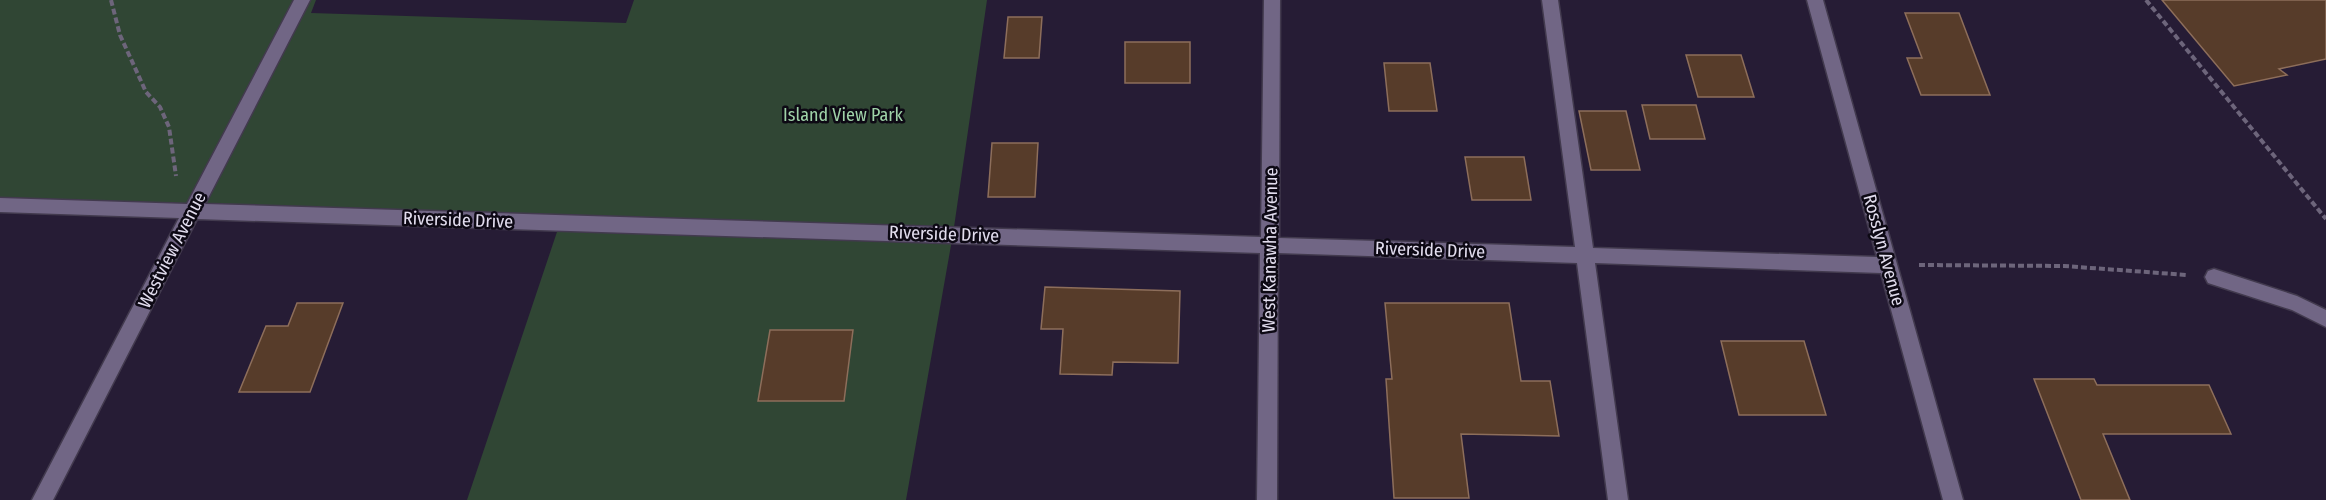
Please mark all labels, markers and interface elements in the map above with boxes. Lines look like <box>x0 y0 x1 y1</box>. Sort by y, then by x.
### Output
park label: Island View Park <box>783 104 904 126</box>
street label: West Kanawha Avenue <box>1258 167 1282 333</box>
street label: Westview Avenue <box>133 188 211 312</box>
street label: Rosslyn Avenue <box>1859 192 1909 308</box>
street label: Riverside Drive <box>402 207 514 233</box>
street label: Riverside Drive <box>888 221 1000 247</box>
street label: Riverside Drive <box>1374 237 1486 263</box>

